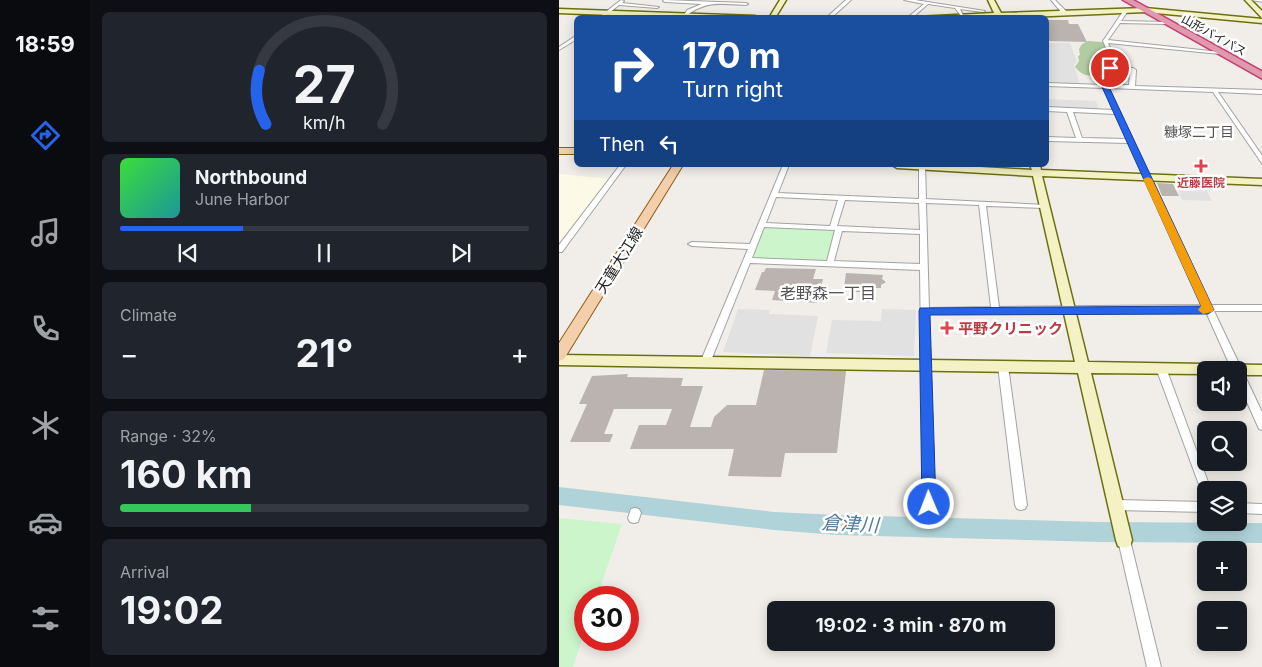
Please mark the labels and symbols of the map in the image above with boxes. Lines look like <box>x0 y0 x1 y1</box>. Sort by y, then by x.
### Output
street label: 山形バイパス <box>1179 11 1249 59</box>
pin <box>1089 47 1131 89</box>
district label: 糠塚二丁目 <box>1164 123 1234 140</box>
marker: 近藤医院 <box>1194 159 1208 173</box>
place label: 近藤医院 <box>1177 175 1225 190</box>
street label: 天童大江線 <box>591 223 647 297</box>
district label: 老野森一丁目 <box>780 283 876 303</box>
place label: 平野クリニック <box>958 319 1063 338</box>
marker: 平野クリニック <box>940 321 954 335</box>
position arrow <box>902 477 954 529</box>
water label: 倉津川 <box>821 511 881 537</box>
speed limit sign: 30 <box>574 586 639 651</box>

